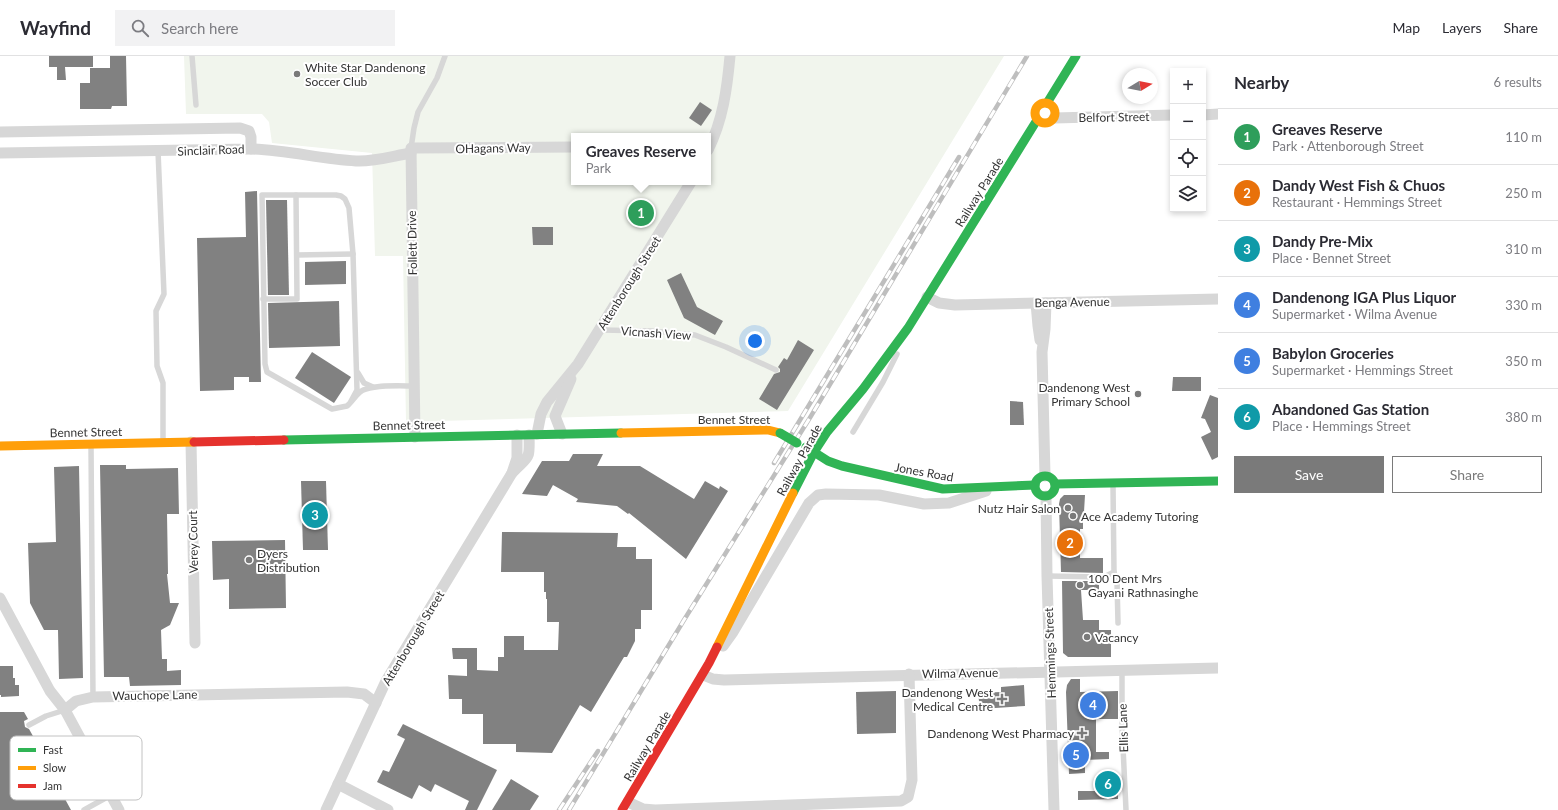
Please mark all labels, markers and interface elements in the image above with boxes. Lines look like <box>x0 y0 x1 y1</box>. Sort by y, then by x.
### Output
search box <box>115 10 395 46</box>
text: Wayfind <box>20 16 91 39</box>
icon: search <box>129 17 151 39</box>
text: Search here <box>161 19 238 37</box>
text: Map <box>1392 19 1420 36</box>
text: Layers <box>1442 19 1482 36</box>
text: Share <box>1504 19 1538 36</box>
place label: White Star Dandenong Soccer Club <box>305 60 425 89</box>
north arrow <box>1122 68 1158 104</box>
map controls <box>1170 68 1206 212</box>
button: + <box>1170 68 1206 104</box>
marker: White Star Dandenong Soccer Club <box>292 69 302 79</box>
text: Nearby <box>1234 72 1289 93</box>
text: 6 results <box>1494 74 1542 90</box>
button: − <box>1170 104 1206 140</box>
street label: Belfort Street <box>1078 109 1150 125</box>
text: Greaves Reserve <box>1272 120 1383 138</box>
text: 1 <box>1243 129 1251 145</box>
text: 110 m <box>1505 129 1542 145</box>
popup <box>571 133 711 185</box>
text: Park · Attenborough Street <box>1272 138 1424 154</box>
street label: OHagans Way <box>455 140 532 156</box>
button: locate <box>1170 140 1206 176</box>
street label: Sinclair Road <box>177 141 245 159</box>
text: Greaves Reserve <box>586 142 696 160</box>
street label: Railway Parade <box>952 154 1006 230</box>
text: Park <box>586 160 611 176</box>
button: layers <box>1170 176 1206 212</box>
text: Dandy West Fish & Chuos <box>1272 176 1445 194</box>
text: 2 <box>1243 185 1251 201</box>
text: 250 m <box>1505 185 1542 201</box>
text: Restaurant · Hemmings Street <box>1272 194 1442 210</box>
pin: 1 <box>628 198 654 228</box>
street label: Follett Drive <box>404 210 420 276</box>
text: Dandy Pre-Mix <box>1272 232 1373 250</box>
street label: Attenborough Street <box>594 233 664 333</box>
text: 3 <box>1243 241 1251 257</box>
text: 310 m <box>1505 241 1542 257</box>
text: Place · Bennet Street <box>1272 250 1391 266</box>
text: Dandenong IGA Plus Liquor <box>1272 288 1456 306</box>
street label: Benga Avenue <box>1034 294 1110 310</box>
text: 4 <box>1243 297 1251 313</box>
text: 330 m <box>1505 297 1542 313</box>
text: Supermarket · Wilma Avenue <box>1272 306 1437 322</box>
street label: Vicnash View <box>620 323 692 343</box>
your location <box>745 331 765 351</box>
text: Babylon Groceries <box>1272 344 1394 362</box>
text: 5 <box>1243 353 1251 369</box>
text: 350 m <box>1505 353 1542 369</box>
text: Supermarket · Hemmings Street <box>1272 362 1453 378</box>
place label: Dandenong West Primary School <box>1038 380 1131 409</box>
marker: Dandenong West Primary School <box>1133 389 1143 399</box>
text: Abandoned Gas Station <box>1272 400 1429 418</box>
text: 6 <box>1243 409 1251 425</box>
text: 380 m <box>1505 409 1542 425</box>
street label: Bennet Street <box>698 412 771 427</box>
street label: Bennet Street <box>373 417 446 433</box>
text: Place · Hemmings Street <box>1272 418 1411 434</box>
street label: Railway Parade <box>773 422 825 498</box>
street label: Bennet Street <box>50 424 123 440</box>
button: Save <box>1234 456 1384 493</box>
button: Share <box>1392 456 1542 493</box>
street label: Jones Road <box>893 459 955 485</box>
pin: 3 <box>302 500 328 530</box>
place label: Nutz Hair Salon <box>978 501 1060 516</box>
marker: Nutz Hair Salon <box>1063 503 1073 513</box>
place label: Ace Academy Tutoring <box>1081 509 1198 524</box>
street label: Verey Court <box>185 510 201 574</box>
marker: Ace Academy Tutoring <box>1068 511 1078 521</box>
pin: 2 <box>1057 528 1083 558</box>
place label: Dyers Distribution <box>257 546 320 575</box>
marker: Dyers Distribution <box>244 555 254 565</box>
place label: 100 Dent Mrs Gayani Rathnasinghe <box>1088 571 1198 600</box>
marker: 100 Dent Mrs Gayani Rathnasinghe <box>1075 580 1085 590</box>
street label: Attenborough Street <box>379 587 448 688</box>
street label: Hemmings Street <box>1041 607 1059 699</box>
place label: Vacancy <box>1095 630 1139 645</box>
marker: Vacancy <box>1082 632 1092 642</box>
street label: Wilma Avenue <box>922 665 998 681</box>
place label: Dandenong West Medical Centre <box>901 685 994 714</box>
street label: Wauchope Lane <box>112 687 198 703</box>
pin: 4 <box>1080 690 1106 720</box>
marker: Dandenong West Medical Centre <box>996 693 1008 705</box>
street label: Ellis Lane <box>1115 703 1131 753</box>
street label: Railway Parade <box>620 708 674 784</box>
place label: Dandenong West Pharmacy <box>927 726 1075 741</box>
marker: Dandenong West Pharmacy <box>1077 728 1087 738</box>
legend <box>10 736 142 800</box>
pin: 5 <box>1063 740 1089 770</box>
text: Fast <box>43 743 63 756</box>
text: Slow <box>43 761 67 774</box>
pin: 6 <box>1095 769 1121 799</box>
text: Jam <box>43 779 62 792</box>

